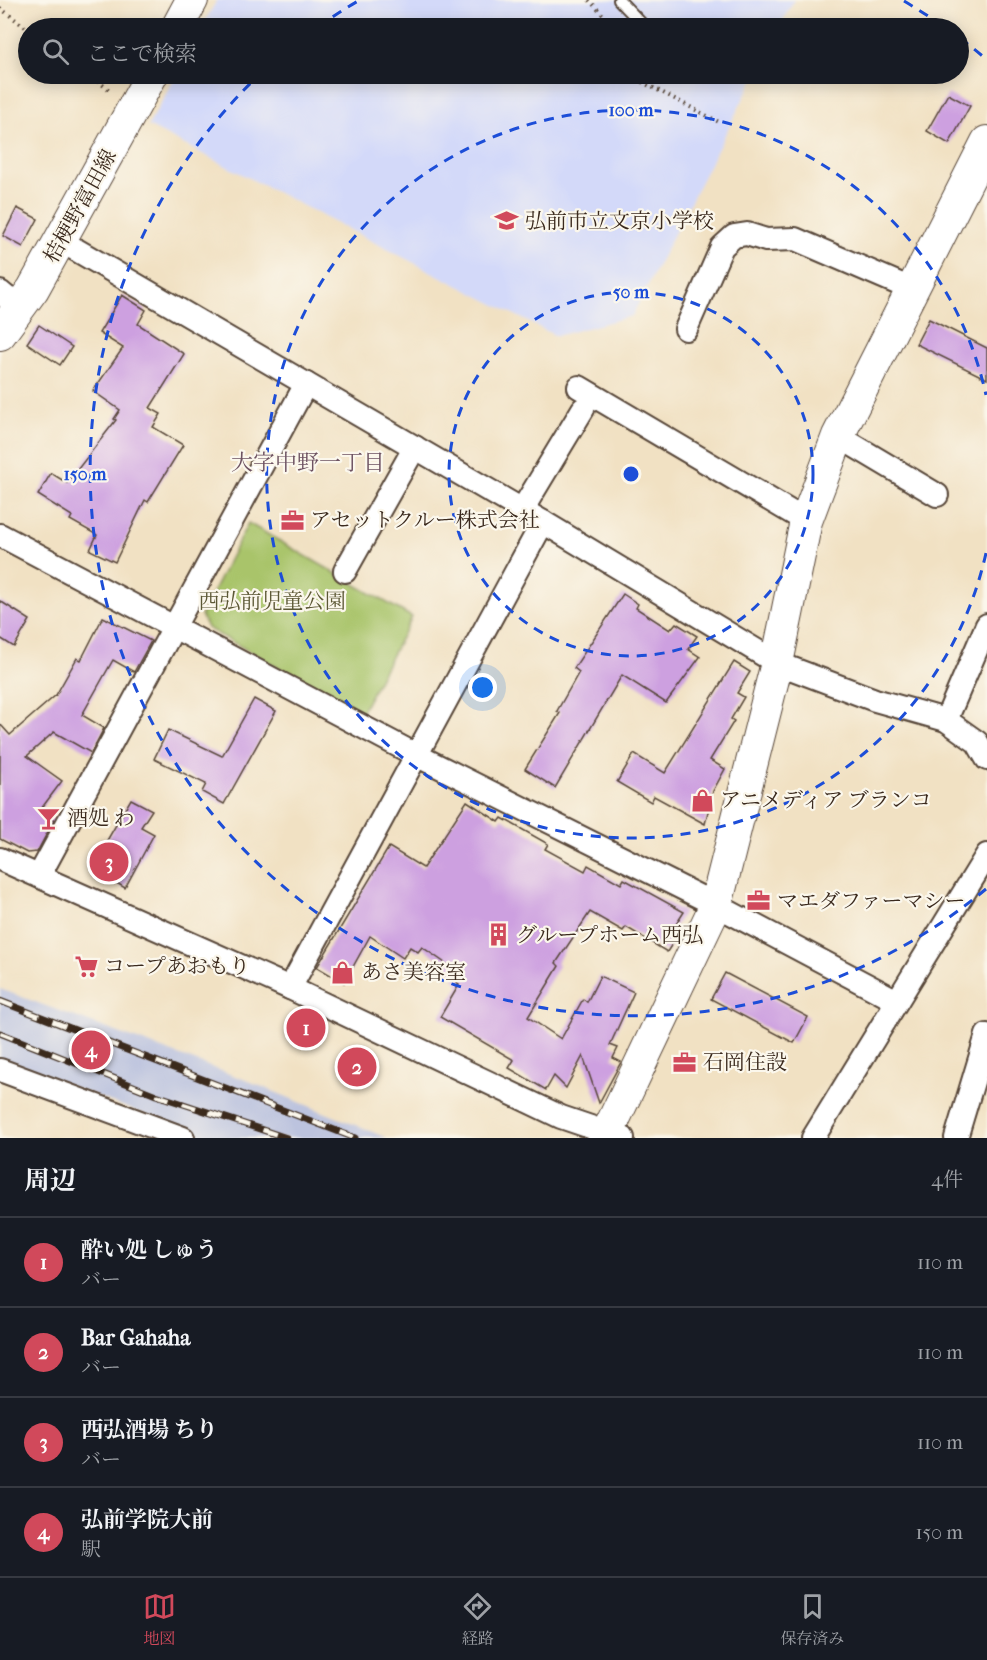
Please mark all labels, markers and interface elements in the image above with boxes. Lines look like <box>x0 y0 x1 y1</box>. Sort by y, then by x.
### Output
search box <box>18 18 969 84</box>
icon: search <box>39 35 72 68</box>
text: ここで検索 <box>87 41 197 67</box>
text: 100 m <box>608 100 655 121</box>
street label: 桔梗野富田線 <box>39 145 121 267</box>
school or university icon: 弘前市立文京小学校 <box>494 208 520 234</box>
place label: 弘前市立文京小学校 <box>525 209 714 233</box>
text: 50 m <box>613 282 650 303</box>
district label: 大字中野一丁目 <box>231 450 385 476</box>
text: 150 m <box>64 464 107 485</box>
centre of rings <box>621 464 641 484</box>
office icon: アセットクルー株式会社 <box>279 507 305 533</box>
place label: アセットクルー株式会社 <box>310 508 540 532</box>
park label: 西弘前児童公園 <box>199 589 346 613</box>
your location <box>468 673 497 702</box>
shop icon: アニメディア ブランコ <box>689 787 715 813</box>
place label: アニメディア ブランコ <box>720 788 932 812</box>
bar icon: 酒処 わ <box>36 805 62 831</box>
place label: 酒処 わ <box>67 806 135 830</box>
pin: 3 <box>90 840 128 884</box>
office icon: マエダファーマシー <box>746 888 772 914</box>
place label: マエダファーマシー <box>777 889 966 913</box>
building icon: グループホーム西弘 <box>485 922 511 948</box>
place label: グループホーム西弘 <box>516 923 703 947</box>
supermarket icon: コープあおもり <box>73 953 99 979</box>
place label: コープあおもり <box>104 954 250 978</box>
shop icon: あさ美容室 <box>330 959 356 985</box>
place label: あさ美容室 <box>361 960 466 984</box>
pin: 1 <box>286 1006 326 1050</box>
pin: 4 <box>72 1028 110 1072</box>
pin: 2 <box>338 1044 376 1090</box>
office icon: 石岡住設 <box>672 1049 698 1075</box>
place label: 石岡住設 <box>703 1050 787 1074</box>
text: 周辺 <box>24 1165 76 1196</box>
text: 4件 <box>931 1168 963 1191</box>
text: 酔い処 しゅう <box>81 1237 218 1263</box>
text: 1 <box>40 1251 47 1274</box>
text: 110 m <box>917 1251 963 1274</box>
text: バー <box>81 1268 121 1291</box>
text: Bar Gahaha <box>81 1325 190 1351</box>
text: 2 <box>38 1341 49 1364</box>
text: 110 m <box>917 1341 963 1364</box>
text: バー <box>81 1356 121 1379</box>
text: 西弘酒場 ちり <box>81 1417 218 1443</box>
text: 3 <box>39 1431 48 1454</box>
text: 110 m <box>917 1431 963 1454</box>
text: バー <box>81 1448 121 1471</box>
text: 弘前学院大前 <box>81 1507 213 1533</box>
text: 4 <box>38 1521 49 1544</box>
text: 150 m <box>915 1521 963 1544</box>
text: 駅 <box>81 1538 101 1561</box>
tab: 地図 <box>143 1590 176 1649</box>
tab: 経路 <box>461 1590 494 1649</box>
tab: 保存済み <box>780 1590 844 1649</box>

